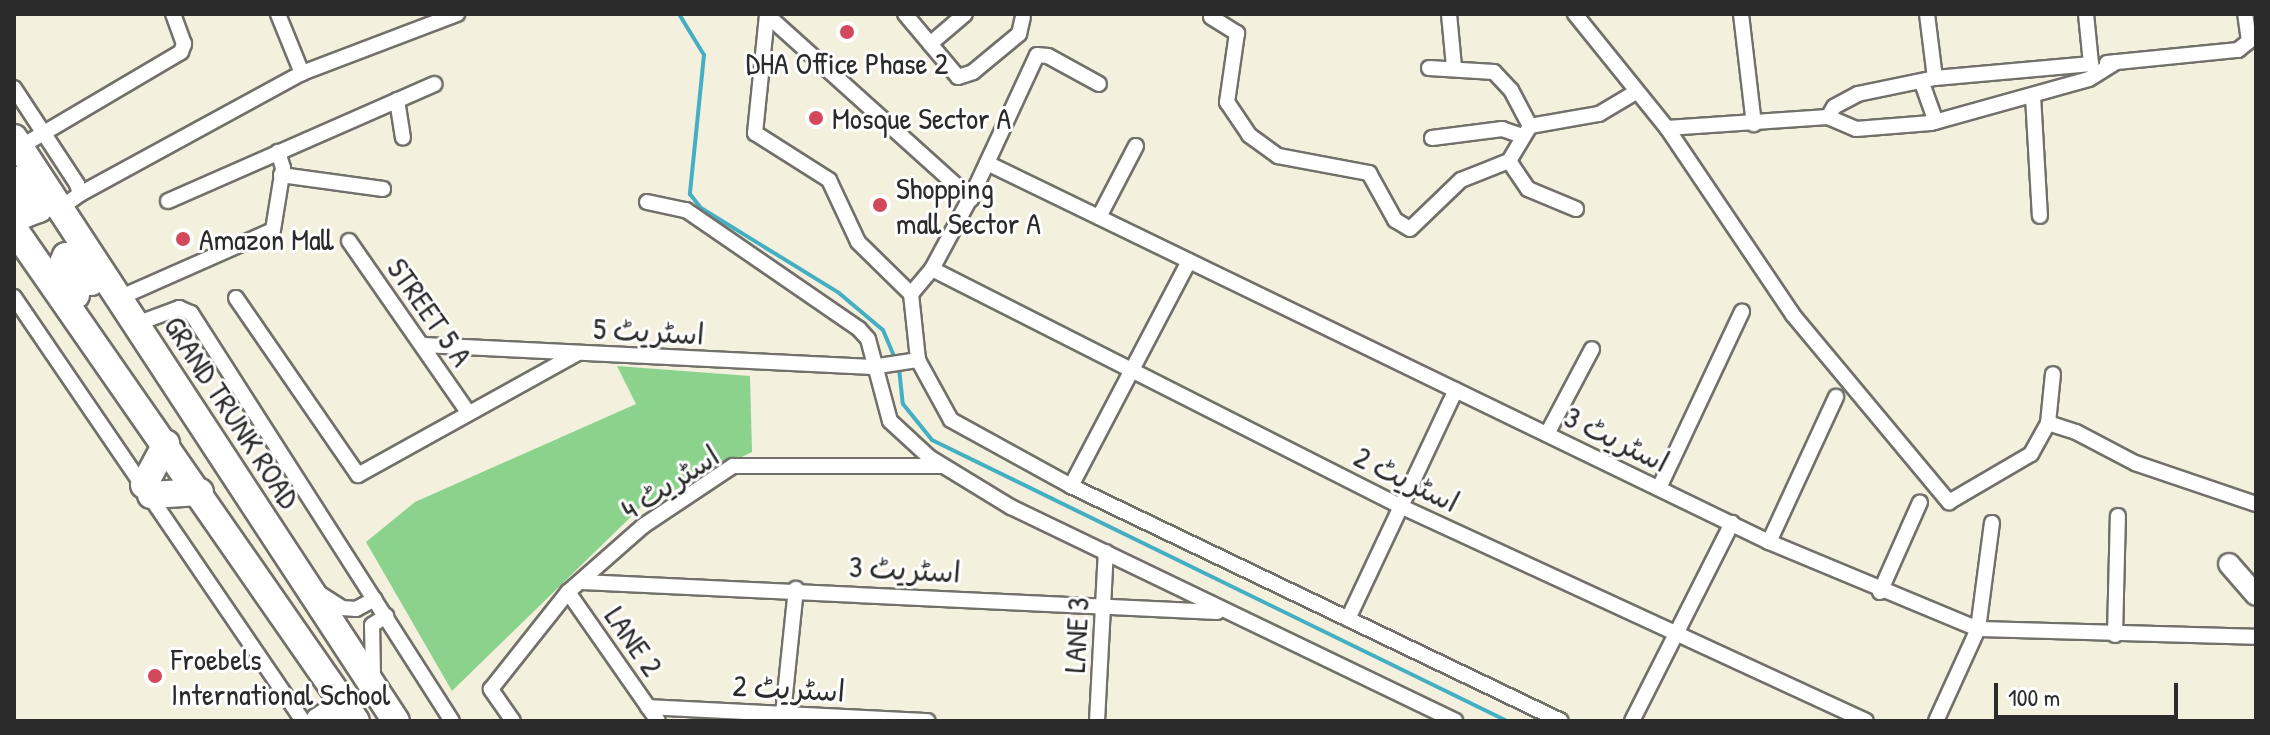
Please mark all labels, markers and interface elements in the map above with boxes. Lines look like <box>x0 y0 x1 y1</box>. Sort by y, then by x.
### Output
marker: DHA Office Phase 2 <box>838 23 856 41</box>
place label: DHA Office Phase 2 <box>746 45 948 81</box>
place label: Mosque Sector A <box>832 100 1011 136</box>
marker: Mosque Sector A <box>807 109 825 127</box>
place label: Shopping mall Sector A <box>896 170 1041 240</box>
marker: Shopping mall Sector A <box>871 196 889 214</box>
place label: Amazon Mall <box>199 221 334 257</box>
marker: Amazon Mall <box>174 230 192 248</box>
street label: STREET 5 A <box>380 251 480 373</box>
street label: GRAND TRUNK ROAD <box>157 309 307 515</box>
street label: اسٹریٹ 5 <box>593 310 705 352</box>
street label: اسٹریٹ 3 <box>1559 398 1675 480</box>
street label: اسٹریٹ 4 <box>614 437 726 527</box>
street label: اسٹریٹ 2 <box>1349 438 1465 520</box>
street label: اسٹریٹ 3 <box>848 548 962 590</box>
street label: LANE 3 <box>1056 596 1096 674</box>
street label: LANE 2 <box>597 600 671 682</box>
place label: Froebels International School <box>171 641 390 712</box>
marker: Froebels International School <box>146 667 164 685</box>
street label: اسٹریٹ 2 <box>732 667 846 709</box>
scale bar <box>1998 667 2182 717</box>
text: 100 m <box>2008 681 2060 713</box>

